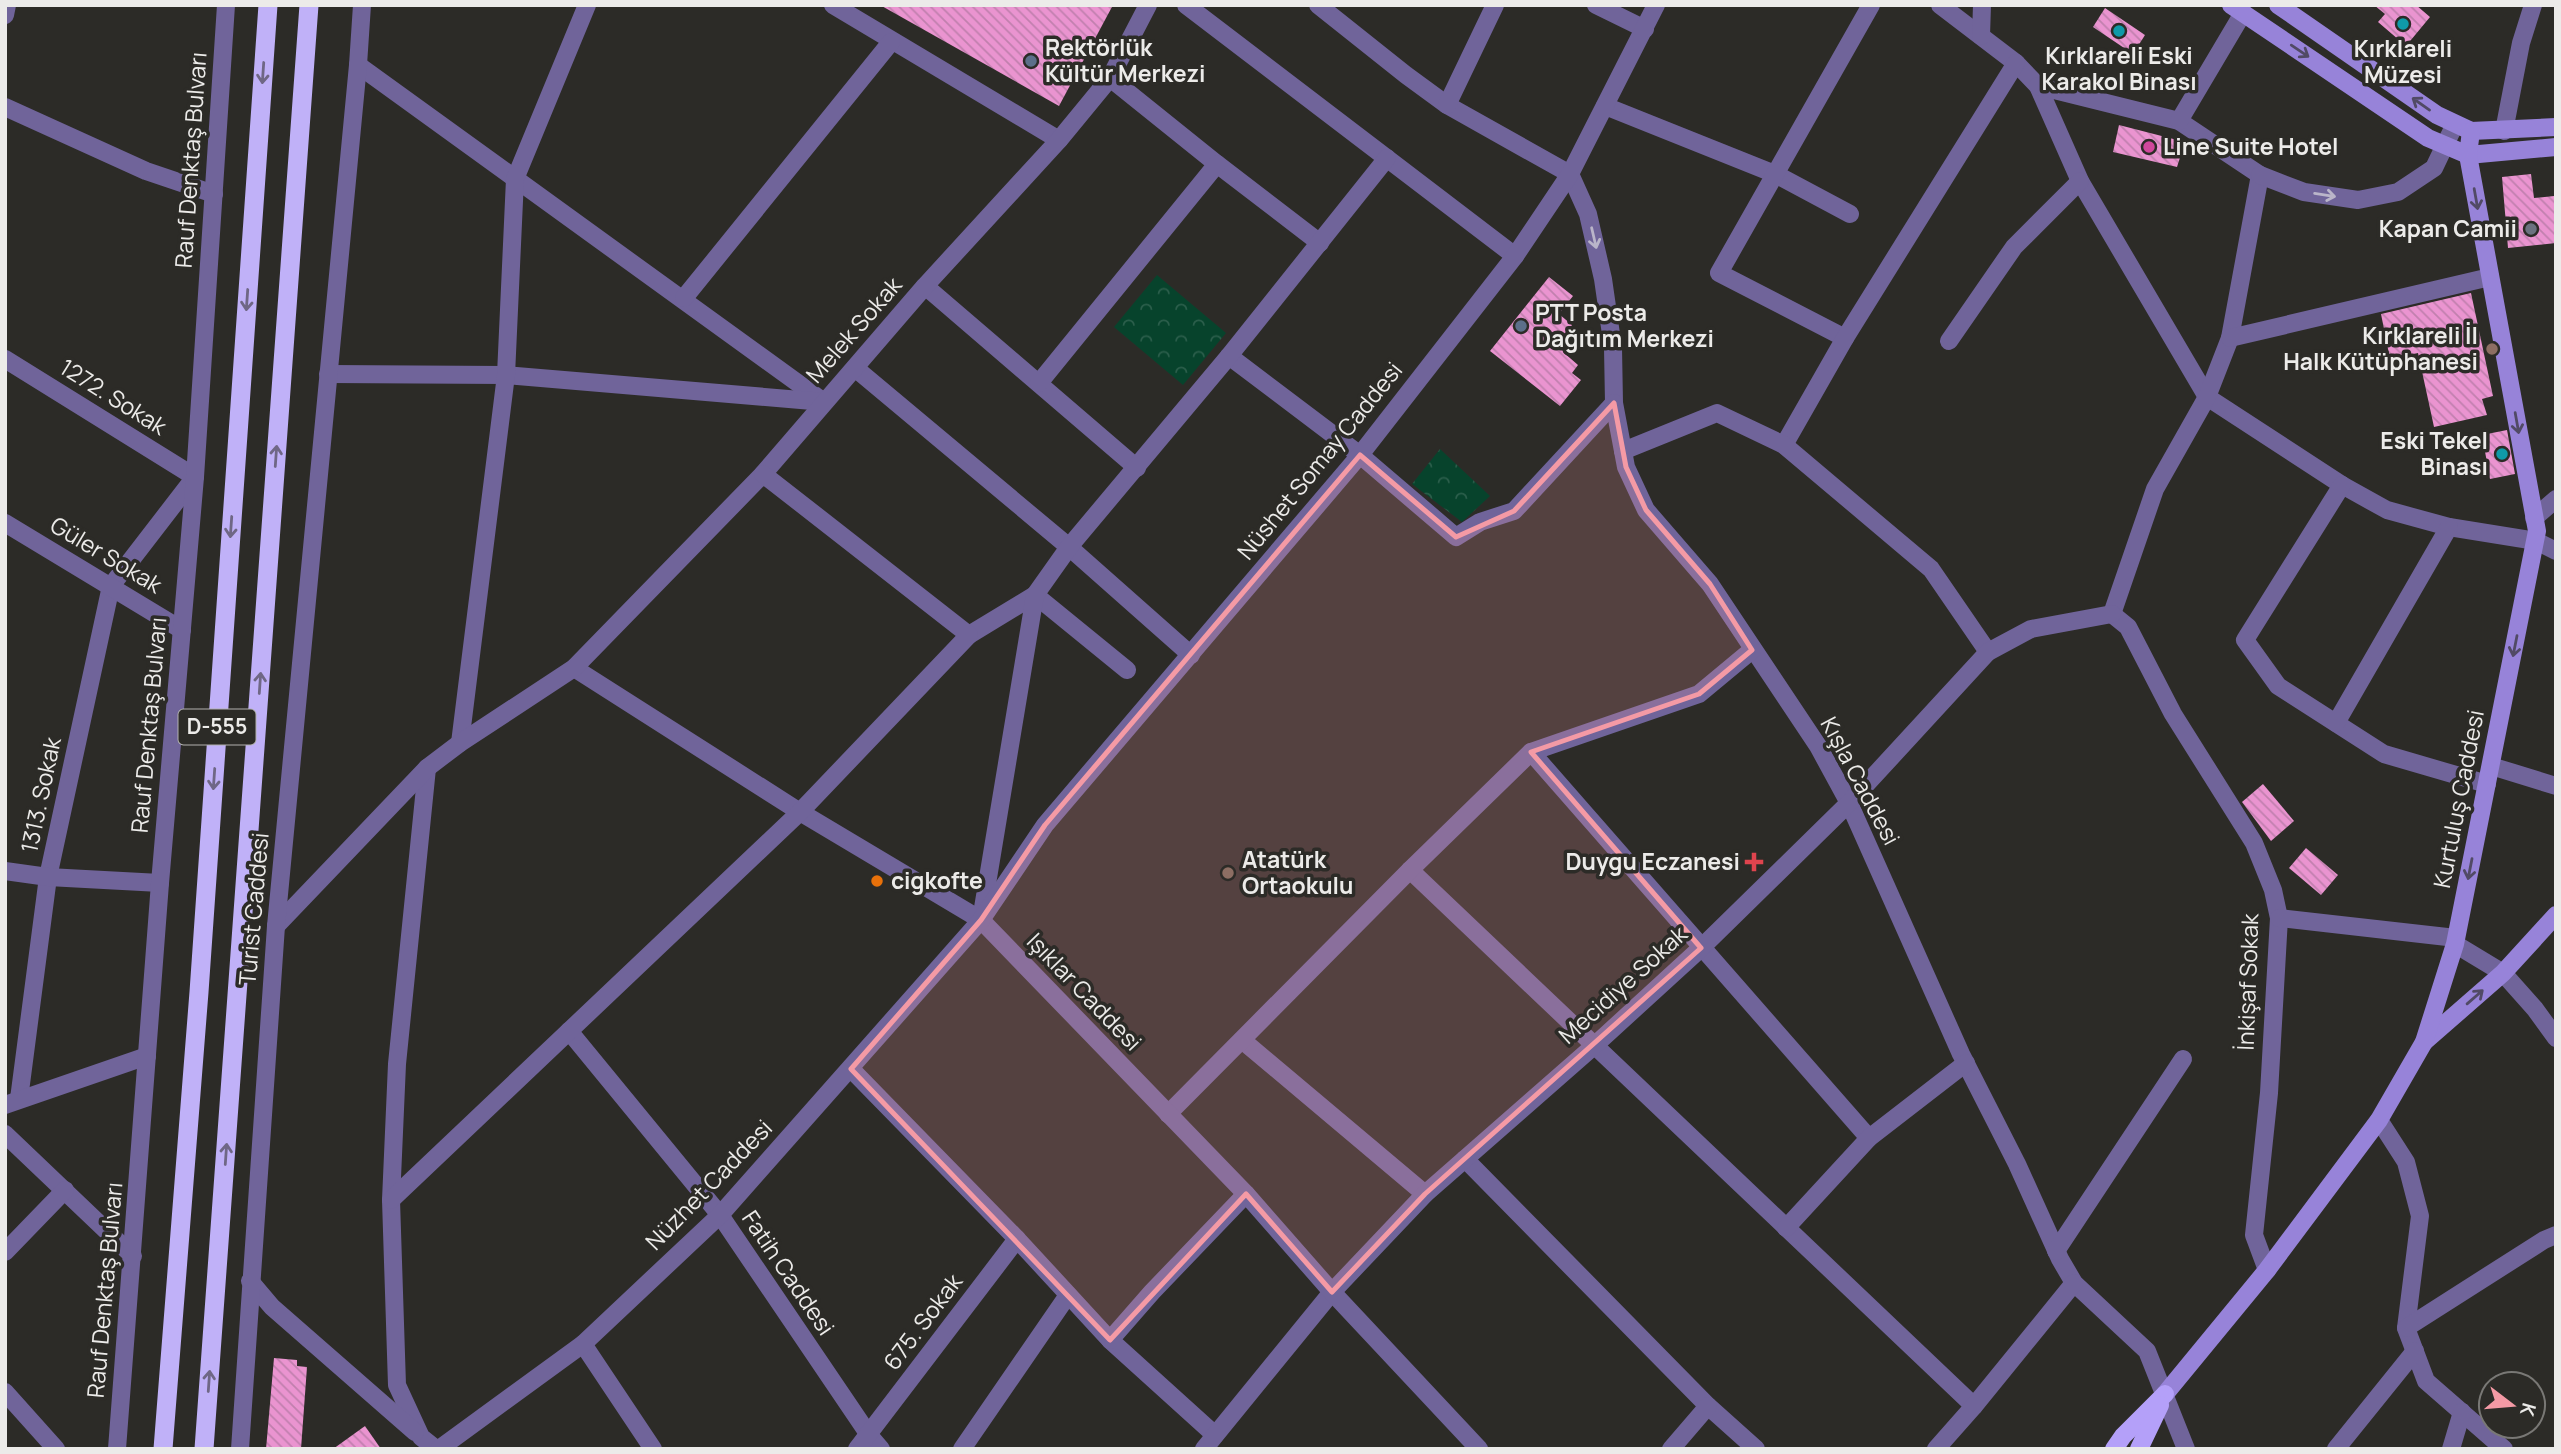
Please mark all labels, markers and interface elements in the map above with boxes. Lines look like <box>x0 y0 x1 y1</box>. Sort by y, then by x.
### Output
marker: Kırklareli Müzesi <box>2395 16 2411 32</box>
marker: Kırklareli Eski Karakol Binası <box>2111 23 2127 39</box>
place label: Rektörlük Kültür Merkezi <box>1045 31 1205 89</box>
place label: Kırklareli Müzesi <box>2354 32 2452 90</box>
place label: Kırklareli Eski Karakol Binası <box>2041 39 2197 97</box>
one-way arrow <box>2290 44 2309 59</box>
street label: Rauf Denktaş Bulvarı <box>166 51 214 269</box>
marker: Rektörlük Kültür Merkezi <box>1023 53 1039 69</box>
one-way arrow <box>256 62 269 84</box>
one-way arrow <box>2412 97 2431 111</box>
place label: Line Suite Hotel <box>2163 130 2339 162</box>
marker: Line Suite Hotel <box>2141 139 2157 155</box>
one-way arrow <box>2470 187 2483 210</box>
one-way arrow <box>2313 189 2336 202</box>
place label: Kapan Camii <box>2379 212 2517 244</box>
marker: Kapan Camii <box>2523 221 2539 237</box>
one-way arrow <box>1587 226 1601 249</box>
street label: Melek Sokak <box>798 269 909 389</box>
one-way arrow <box>240 288 253 311</box>
place label: PTT Posta Dağıtım Merkezi <box>1535 296 1714 354</box>
marker: PTT Posta Dağıtım Merkezi <box>1513 318 1529 334</box>
place label: Kırklareli İl Halk Kütüphanesi <box>2283 319 2478 377</box>
marker: Kırklareli İl Halk Kütüphanesi <box>2484 341 2500 357</box>
street label: 1272. Sokak <box>54 351 174 442</box>
street label: Nüshet Somay Caddesi <box>1229 355 1409 566</box>
one-way arrow <box>2511 411 2524 434</box>
place label: Eski Tekel Binası <box>2380 424 2488 482</box>
one-way arrow <box>270 445 283 467</box>
marker: Eski Tekel Binası <box>2494 446 2510 462</box>
street label: Güler Sokak <box>45 508 169 600</box>
one-way arrow <box>224 515 237 538</box>
street label: Rauf Denktaş Bulvarı <box>123 616 173 834</box>
one-way arrow <box>2507 634 2521 657</box>
one-way arrow <box>254 672 267 694</box>
street label: Kurtuluş Caddesi <box>2425 707 2491 891</box>
road number: D-555 <box>178 710 256 744</box>
street label: Kışla Caddesi <box>1814 711 1908 850</box>
street label: 1313. Sokak <box>12 734 68 855</box>
one-way arrow <box>207 767 220 789</box>
street label: Turist Caddesi <box>230 831 276 987</box>
place label: Atatürk Ortaokulu <box>1242 843 1353 901</box>
place label: Duygu Eczanesi <box>1565 845 1740 877</box>
marker: Duygu Eczanesi <box>1746 854 1762 870</box>
one-way arrow <box>2463 857 2476 880</box>
place label: cigkofte <box>891 864 983 896</box>
marker: Atatürk Ortaokulu <box>1220 865 1236 881</box>
marker: cigkofte <box>869 873 885 889</box>
street label: İnkişaf Sokak <box>2229 912 2265 1051</box>
street label: Mecidiye Sokak <box>1551 918 1694 1051</box>
street label: Işıklar Caddesi <box>1020 925 1149 1057</box>
one-way arrow <box>2466 989 2484 1005</box>
street label: Nüzhet Caddesi <box>638 1112 779 1257</box>
one-way arrow <box>220 1143 233 1166</box>
street label: Rauf Denktaş Bulvarı <box>79 1181 129 1399</box>
street label: Fatih Caddesi <box>735 1204 842 1341</box>
street label: 675. Sokak <box>875 1266 969 1376</box>
one-way arrow <box>203 1370 216 1392</box>
north arrow <box>2477 1370 2547 1440</box>
text: K <box>2514 1400 2543 1420</box>

